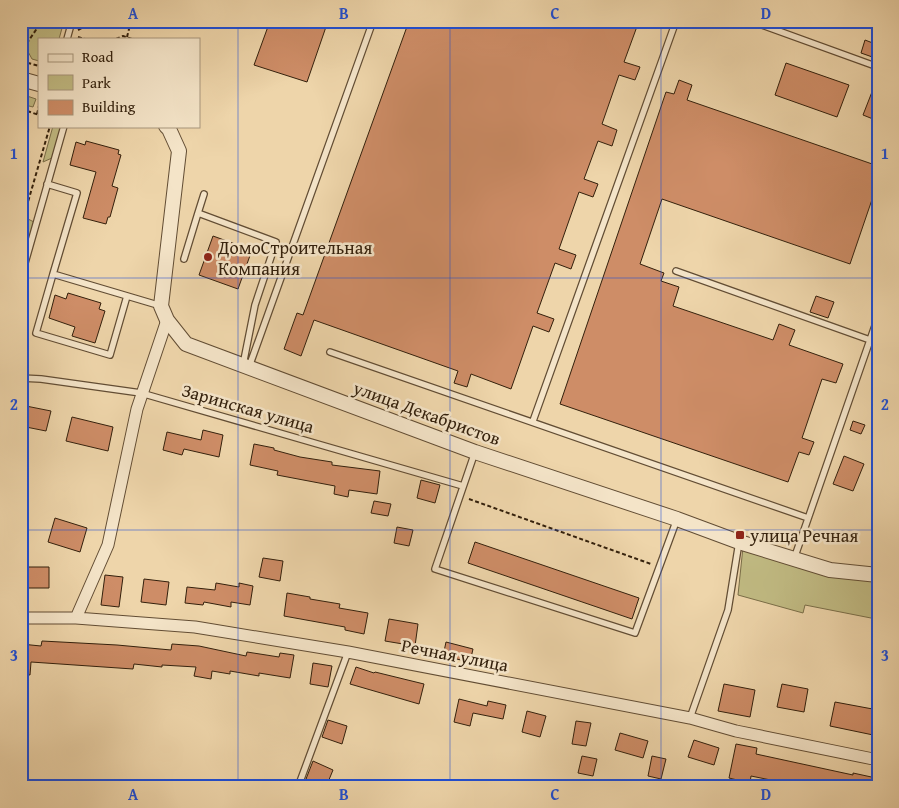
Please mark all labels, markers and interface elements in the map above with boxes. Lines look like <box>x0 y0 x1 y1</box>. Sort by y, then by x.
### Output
text: A <box>128 1 139 25</box>
text: B <box>339 1 349 25</box>
text: C <box>550 1 560 25</box>
text: D <box>761 1 771 25</box>
legend <box>38 38 200 128</box>
text: Road <box>82 46 113 67</box>
text: Park <box>82 72 111 93</box>
text: Building <box>82 96 136 117</box>
text: 1 <box>10 141 18 165</box>
text: 1 <box>881 141 889 165</box>
place label: ДомоСтроительная Компания <box>217 234 372 282</box>
marker: ДомоСтроительная Компания <box>202 251 214 263</box>
street label: улица Декабристов <box>349 374 505 452</box>
street label: Заринская улица <box>179 376 318 440</box>
text: 2 <box>10 392 18 416</box>
text: 2 <box>881 392 889 416</box>
place label: улица Речная <box>749 522 858 549</box>
marker: улица Речная <box>734 529 746 541</box>
street label: Речная улица <box>399 631 511 679</box>
text: 3 <box>10 643 18 667</box>
text: 3 <box>881 643 889 667</box>
text: A <box>128 782 139 806</box>
text: B <box>339 782 349 806</box>
text: C <box>550 782 560 806</box>
text: D <box>761 782 771 806</box>

